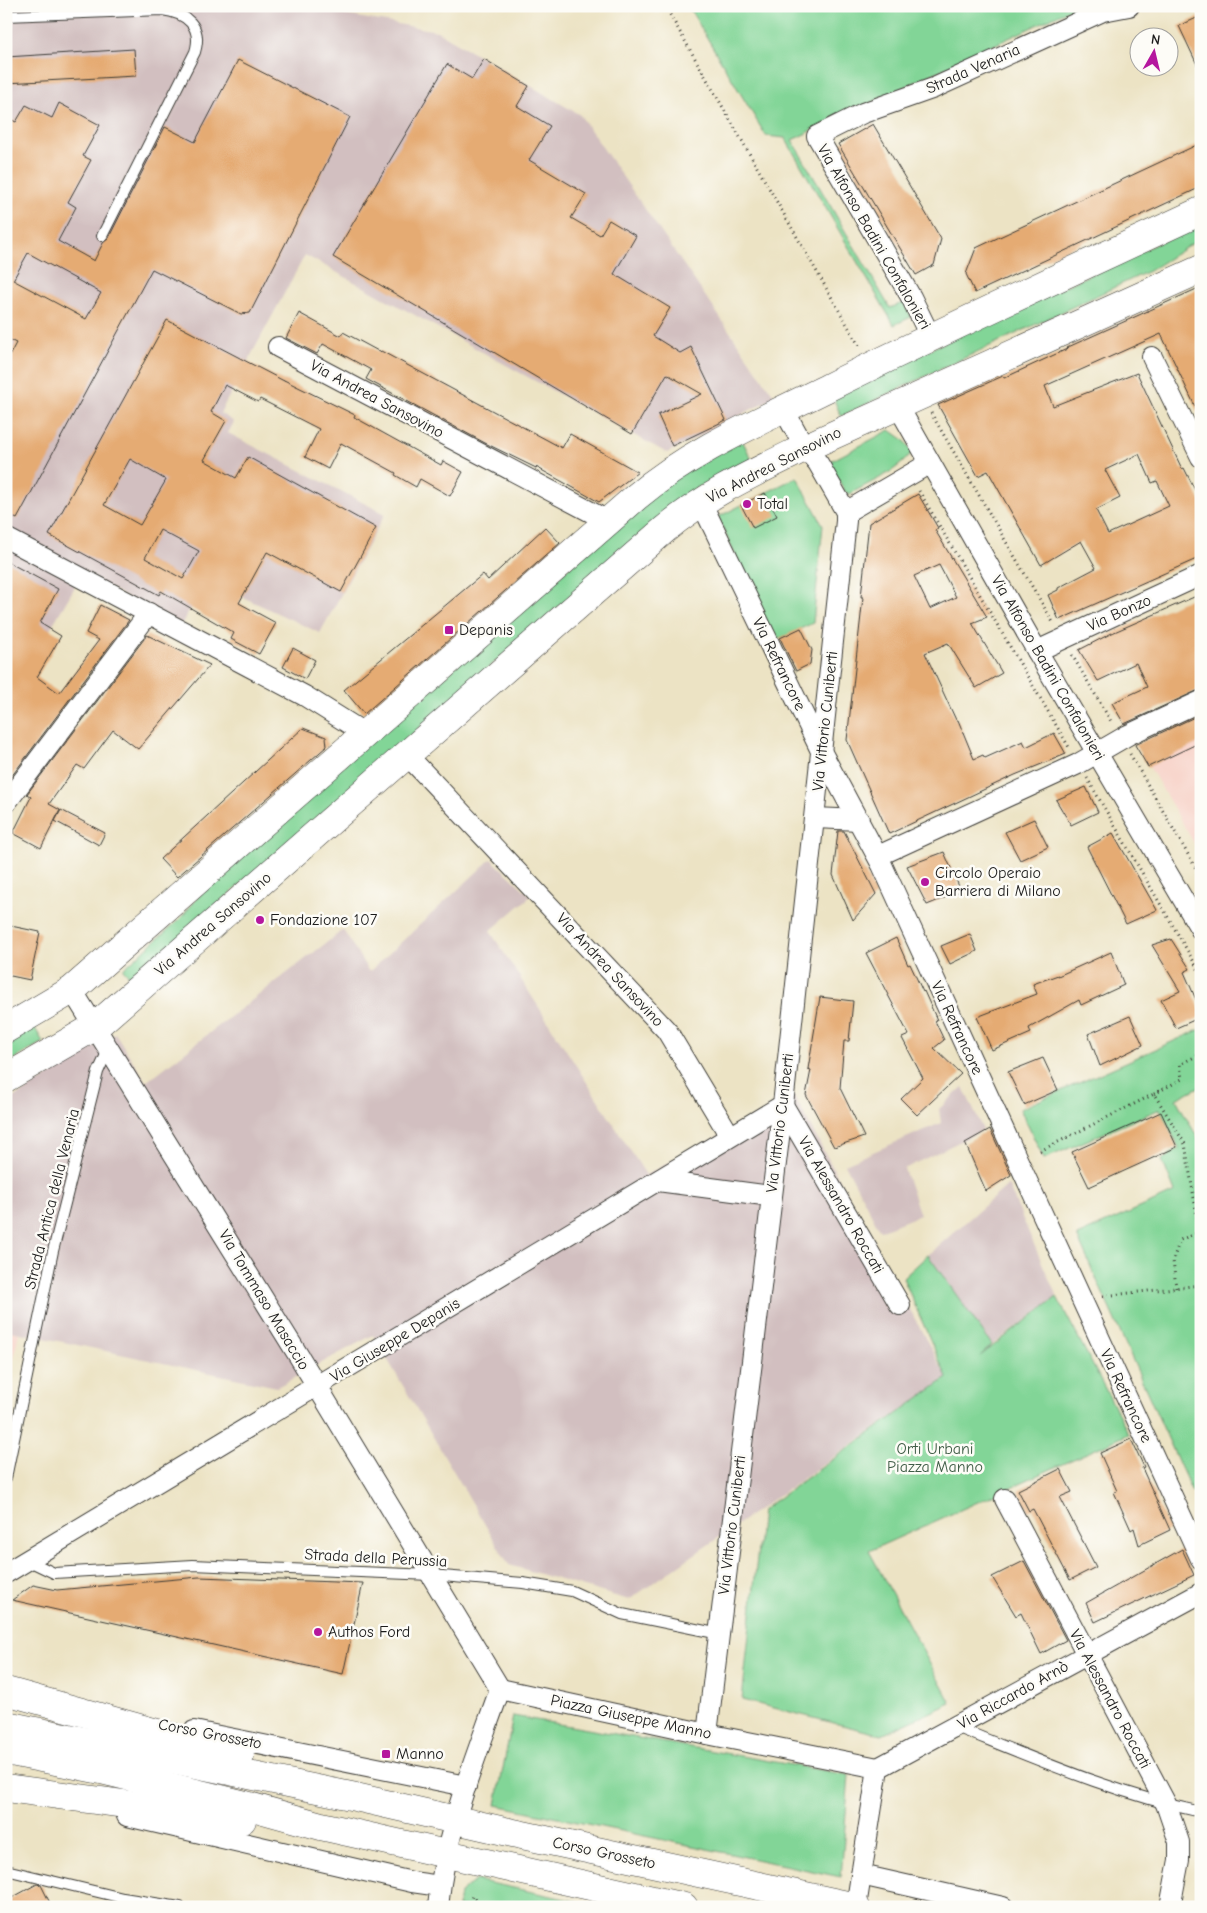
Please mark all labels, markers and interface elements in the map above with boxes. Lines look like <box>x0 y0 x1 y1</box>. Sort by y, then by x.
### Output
north arrow <box>1130 28 1180 78</box>
text: N <box>1150 31 1161 49</box>
street label: Strada Venaria <box>923 40 1023 98</box>
street label: Via Alfonso Badini Confalonieri <box>814 141 934 333</box>
street label: Via Andrea Sansovino <box>307 356 447 442</box>
street label: Via Andrea Sansovino <box>704 423 844 507</box>
place label: Total <box>757 495 788 513</box>
marker: Total <box>741 498 753 510</box>
street label: Via Alfonso Badini Confalonieri <box>988 572 1108 764</box>
street label: Via Bonzo <box>1084 591 1154 635</box>
street label: Via Refrancore <box>749 615 809 713</box>
place label: Depanis <box>459 621 513 639</box>
marker: Depanis <box>443 624 455 636</box>
street label: Via Vittorio Cuniberti <box>809 650 841 792</box>
place label: Circolo Operaio Barriera di Milano <box>935 864 1061 900</box>
street label: Via Andrea Sansovino <box>151 868 275 980</box>
marker: Circolo Operaio Barriera di Milano <box>919 876 931 888</box>
street label: Via Andrea Sansovino <box>553 910 667 1030</box>
place label: Fondazione 107 <box>270 911 378 929</box>
marker: Fondazione 107 <box>254 914 266 926</box>
street label: Via Refrancore <box>927 978 987 1078</box>
street label: Via Vittorio Cuniberti <box>763 1052 797 1194</box>
street label: Strada Antica della Venaria <box>21 1107 83 1291</box>
street label: Via Alessandro Roccati <box>794 1133 888 1277</box>
street label: Via Tommaso Masaccio <box>215 1227 313 1373</box>
street label: Via Giuseppe Depanis <box>327 1294 463 1386</box>
street label: Via Refrancore <box>1096 1346 1156 1446</box>
park label: Orti Urbani Piazza Manno <box>887 1440 983 1476</box>
street label: Via Vittorio Cuniberti <box>715 1454 749 1596</box>
street label: Strada della Perussia <box>304 1545 448 1571</box>
place label: Authos Ford <box>328 1623 410 1641</box>
marker: Authos Ford <box>312 1626 324 1638</box>
street label: Via Alessandro Roccati <box>1066 1626 1154 1772</box>
street label: Via Riccardo Arnò <box>955 1657 1071 1733</box>
street label: Piazza Giuseppe Manno <box>549 1691 713 1743</box>
street label: Corso Grosseto <box>157 1715 263 1753</box>
place label: Manno <box>396 1745 444 1763</box>
marker: Manno <box>380 1748 392 1760</box>
street label: Corso Grosseto <box>551 1833 657 1873</box>

